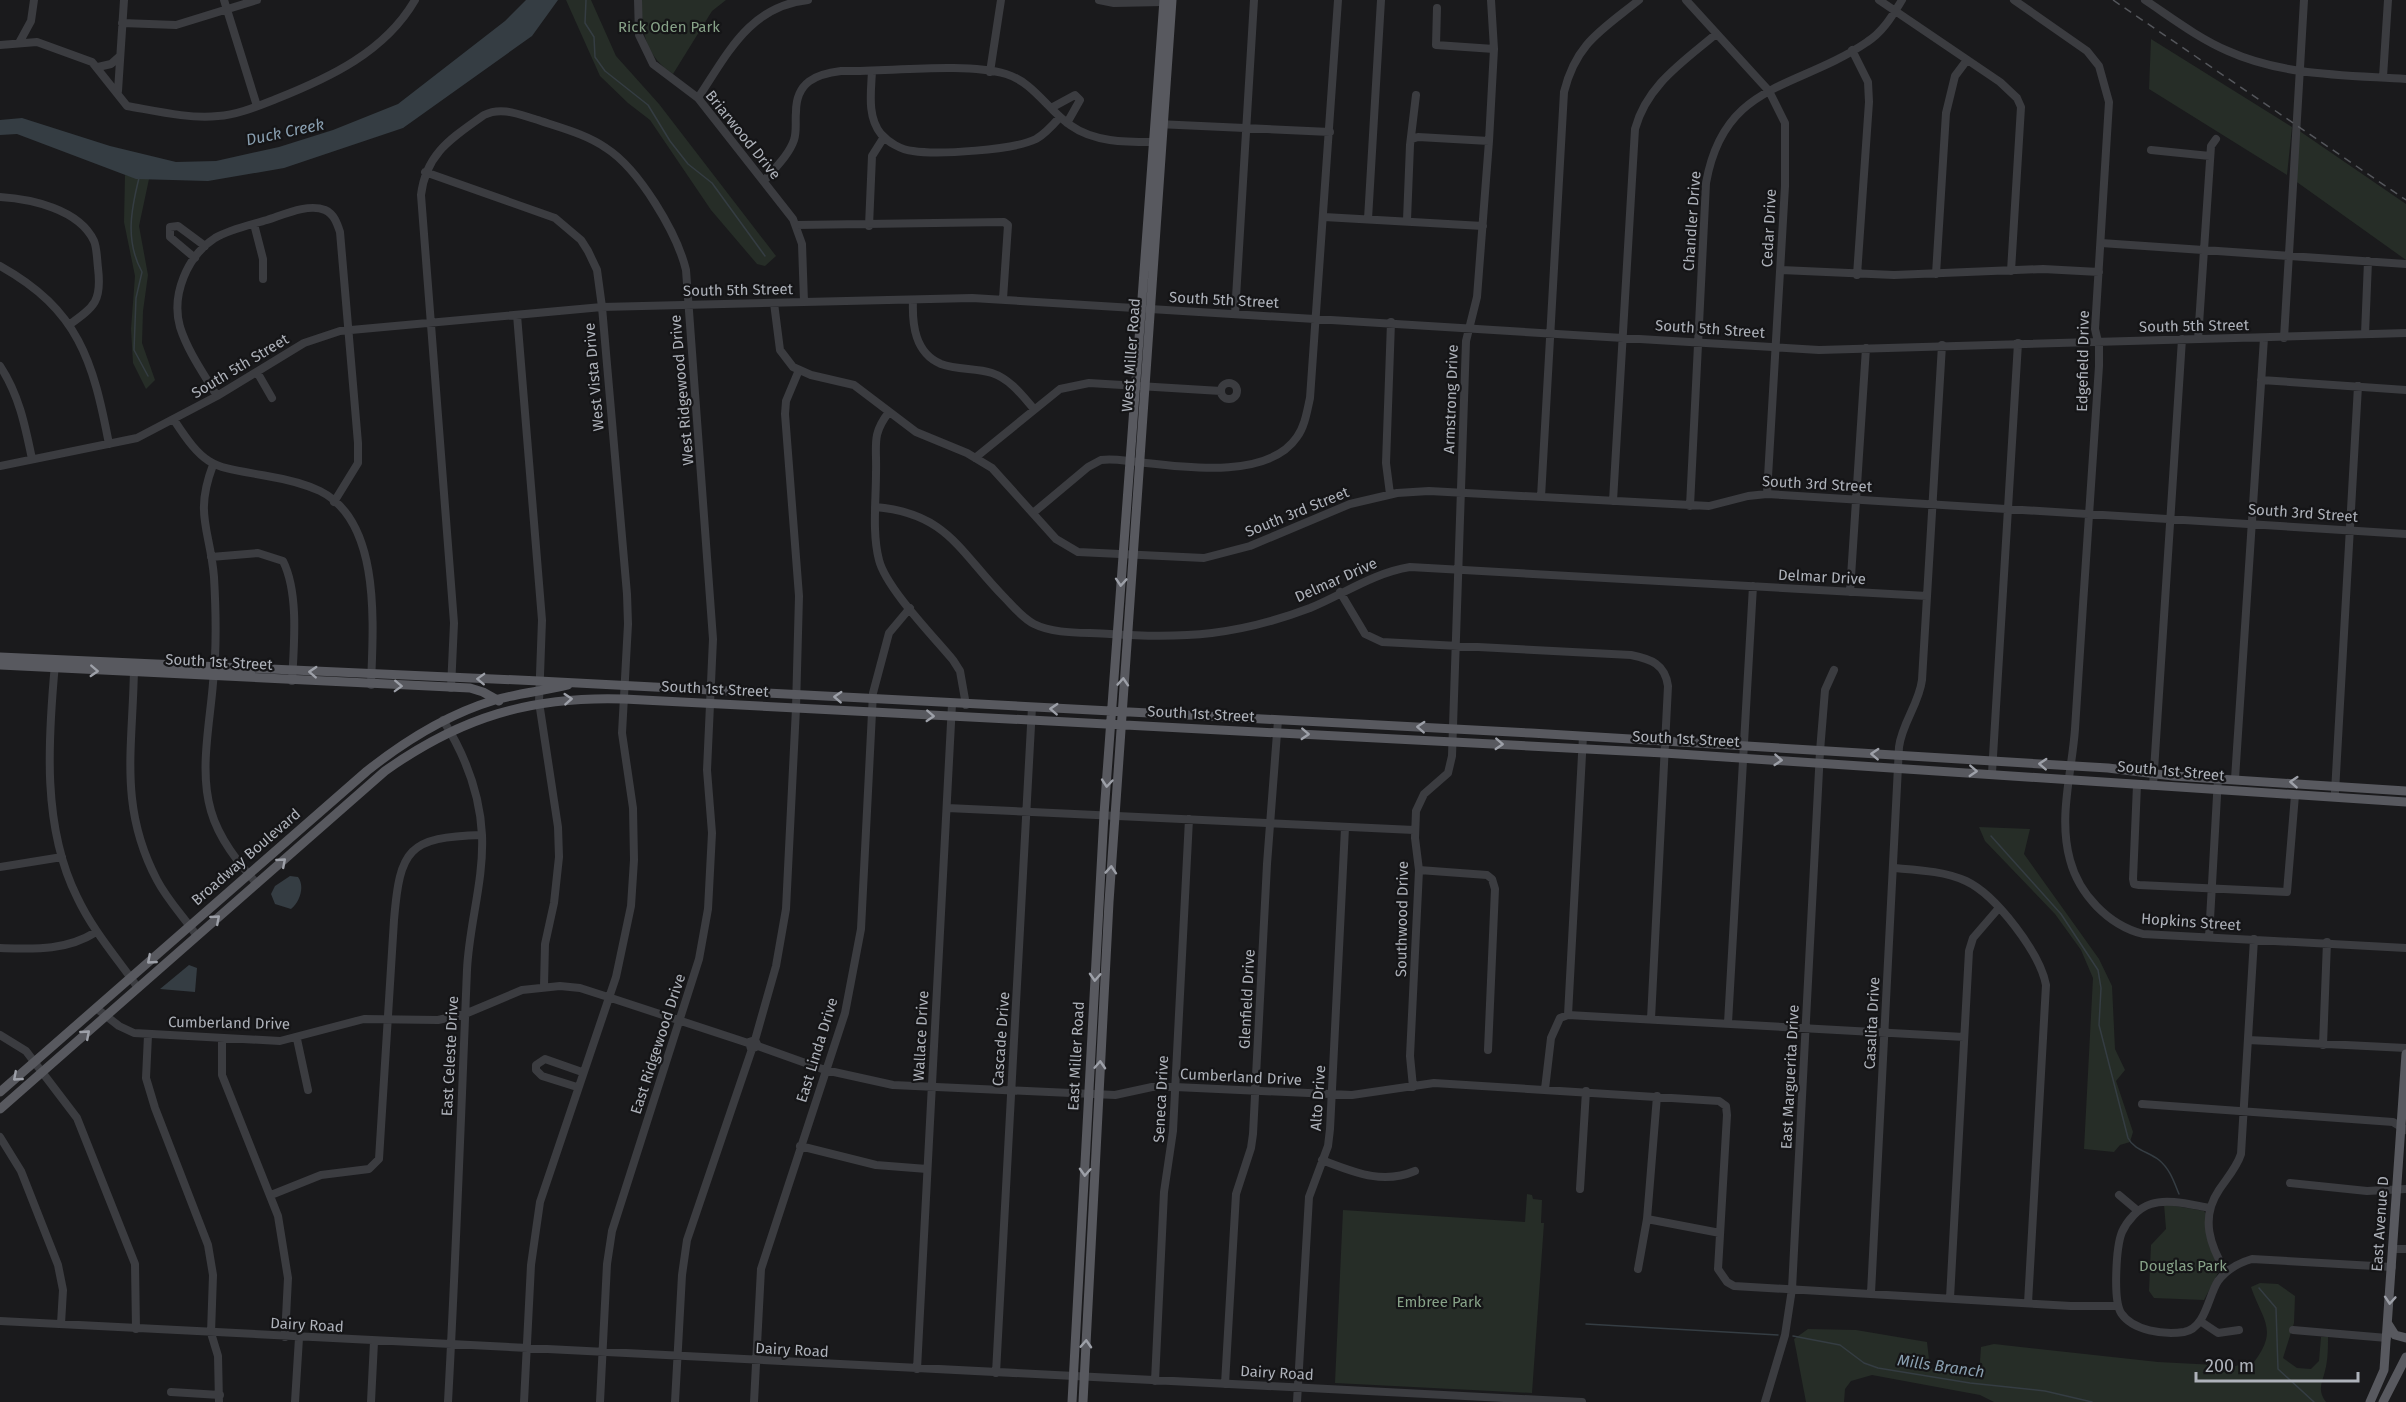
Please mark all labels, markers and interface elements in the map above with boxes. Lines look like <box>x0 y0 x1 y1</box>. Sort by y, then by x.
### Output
park label: Rick Oden Park <box>618 18 720 36</box>
street label: Briarwood Drive <box>702 87 784 183</box>
water label: Duck Creek <box>244 114 326 150</box>
street label: Chandler Drive <box>1680 170 1704 272</box>
street label: Cedar Drive <box>1758 188 1780 268</box>
street label: South 5th Street <box>683 280 794 300</box>
street label: South 5th Street <box>1169 288 1280 312</box>
street label: West Miller Road <box>1118 298 1144 412</box>
street label: Edgefield Drive <box>2073 310 2093 412</box>
street label: West Ridgewood Drive <box>666 314 698 466</box>
street label: South 5th Street <box>1654 316 1766 342</box>
street label: South 5th Street <box>2139 316 2250 336</box>
street label: West Vista Drive <box>580 322 608 432</box>
street label: South 5th Street <box>188 330 292 402</box>
street label: Armstrong Drive <box>1440 344 1462 454</box>
street label: South 3rd Street <box>1761 472 1873 496</box>
street label: South 3rd Street <box>1242 483 1352 541</box>
street label: South 3rd Street <box>2247 500 2359 526</box>
street label: Delmar Drive <box>1292 554 1380 606</box>
street label: Delmar Drive <box>1777 566 1867 588</box>
one-way arrow <box>1115 577 1128 586</box>
street label: South 1st Street <box>165 650 274 674</box>
one-way arrow <box>90 664 99 677</box>
one-way arrow <box>309 665 318 678</box>
one-way arrow <box>476 673 485 686</box>
street label: South 1st Street <box>661 677 770 701</box>
one-way arrow <box>1117 678 1130 687</box>
one-way arrow <box>394 680 403 692</box>
one-way arrow <box>834 691 843 704</box>
one-way arrow <box>563 693 572 706</box>
one-way arrow <box>1049 702 1058 715</box>
street label: South 1st Street <box>1147 702 1256 726</box>
one-way arrow <box>926 709 935 722</box>
one-way arrow <box>1416 721 1425 734</box>
one-way arrow <box>1300 727 1309 740</box>
street label: South 1st Street <box>1632 727 1741 751</box>
one-way arrow <box>1495 737 1504 750</box>
one-way arrow <box>1870 747 1879 760</box>
one-way arrow <box>1773 753 1782 766</box>
one-way arrow <box>2039 757 2048 770</box>
street label: South 1st Street <box>2117 757 2226 785</box>
one-way arrow <box>1968 765 1977 778</box>
one-way arrow <box>2290 776 2299 789</box>
one-way arrow <box>1101 778 1114 787</box>
street label: Broadway Boulevard <box>188 805 304 909</box>
one-way arrow <box>275 858 286 869</box>
street label: Southwood Drive <box>1392 861 1412 977</box>
one-way arrow <box>1104 866 1117 875</box>
street label: Hopkins Street <box>2140 910 2242 935</box>
one-way arrow <box>209 915 220 926</box>
street label: Glenfield Drive <box>1235 949 1259 1049</box>
one-way arrow <box>147 953 158 964</box>
street label: East Ridgewood Drive <box>627 971 689 1117</box>
one-way arrow <box>1089 973 1102 982</box>
street label: Casalita Drive <box>1861 976 1883 1070</box>
street label: Wallace Drive <box>910 990 932 1082</box>
street label: Cascade Drive <box>989 991 1013 1087</box>
street label: East Celeste Drive <box>438 995 462 1117</box>
street label: East Linda Drive <box>792 995 842 1105</box>
street label: East Miller Road <box>1064 1001 1088 1111</box>
street label: East Marguerita Drive <box>1777 1004 1803 1150</box>
street label: Cumberland Drive <box>168 1013 290 1033</box>
one-way arrow <box>79 1030 90 1041</box>
street label: Seneca Drive <box>1150 1055 1172 1143</box>
one-way arrow <box>1093 1060 1106 1069</box>
street label: Alto Drive <box>1307 1064 1329 1132</box>
street label: Cumberland Drive <box>1180 1065 1302 1089</box>
one-way arrow <box>13 1070 24 1081</box>
one-way arrow <box>1078 1168 1091 1177</box>
street label: East Avenue D <box>2368 1176 2392 1272</box>
park label: Douglas Park <box>2139 1257 2227 1275</box>
park label: Embree Park <box>1397 1293 1482 1311</box>
one-way arrow <box>2383 1296 2396 1305</box>
street label: Dairy Road <box>270 1314 344 1336</box>
street label: Dairy Road <box>755 1339 829 1361</box>
one-way arrow <box>1080 1339 1093 1348</box>
scale bar <box>2196 1345 2358 1383</box>
water label: Mills Branch <box>1896 1350 1986 1382</box>
text: 200 m <box>2205 1355 2254 1377</box>
street label: Dairy Road <box>1240 1362 1314 1384</box>

